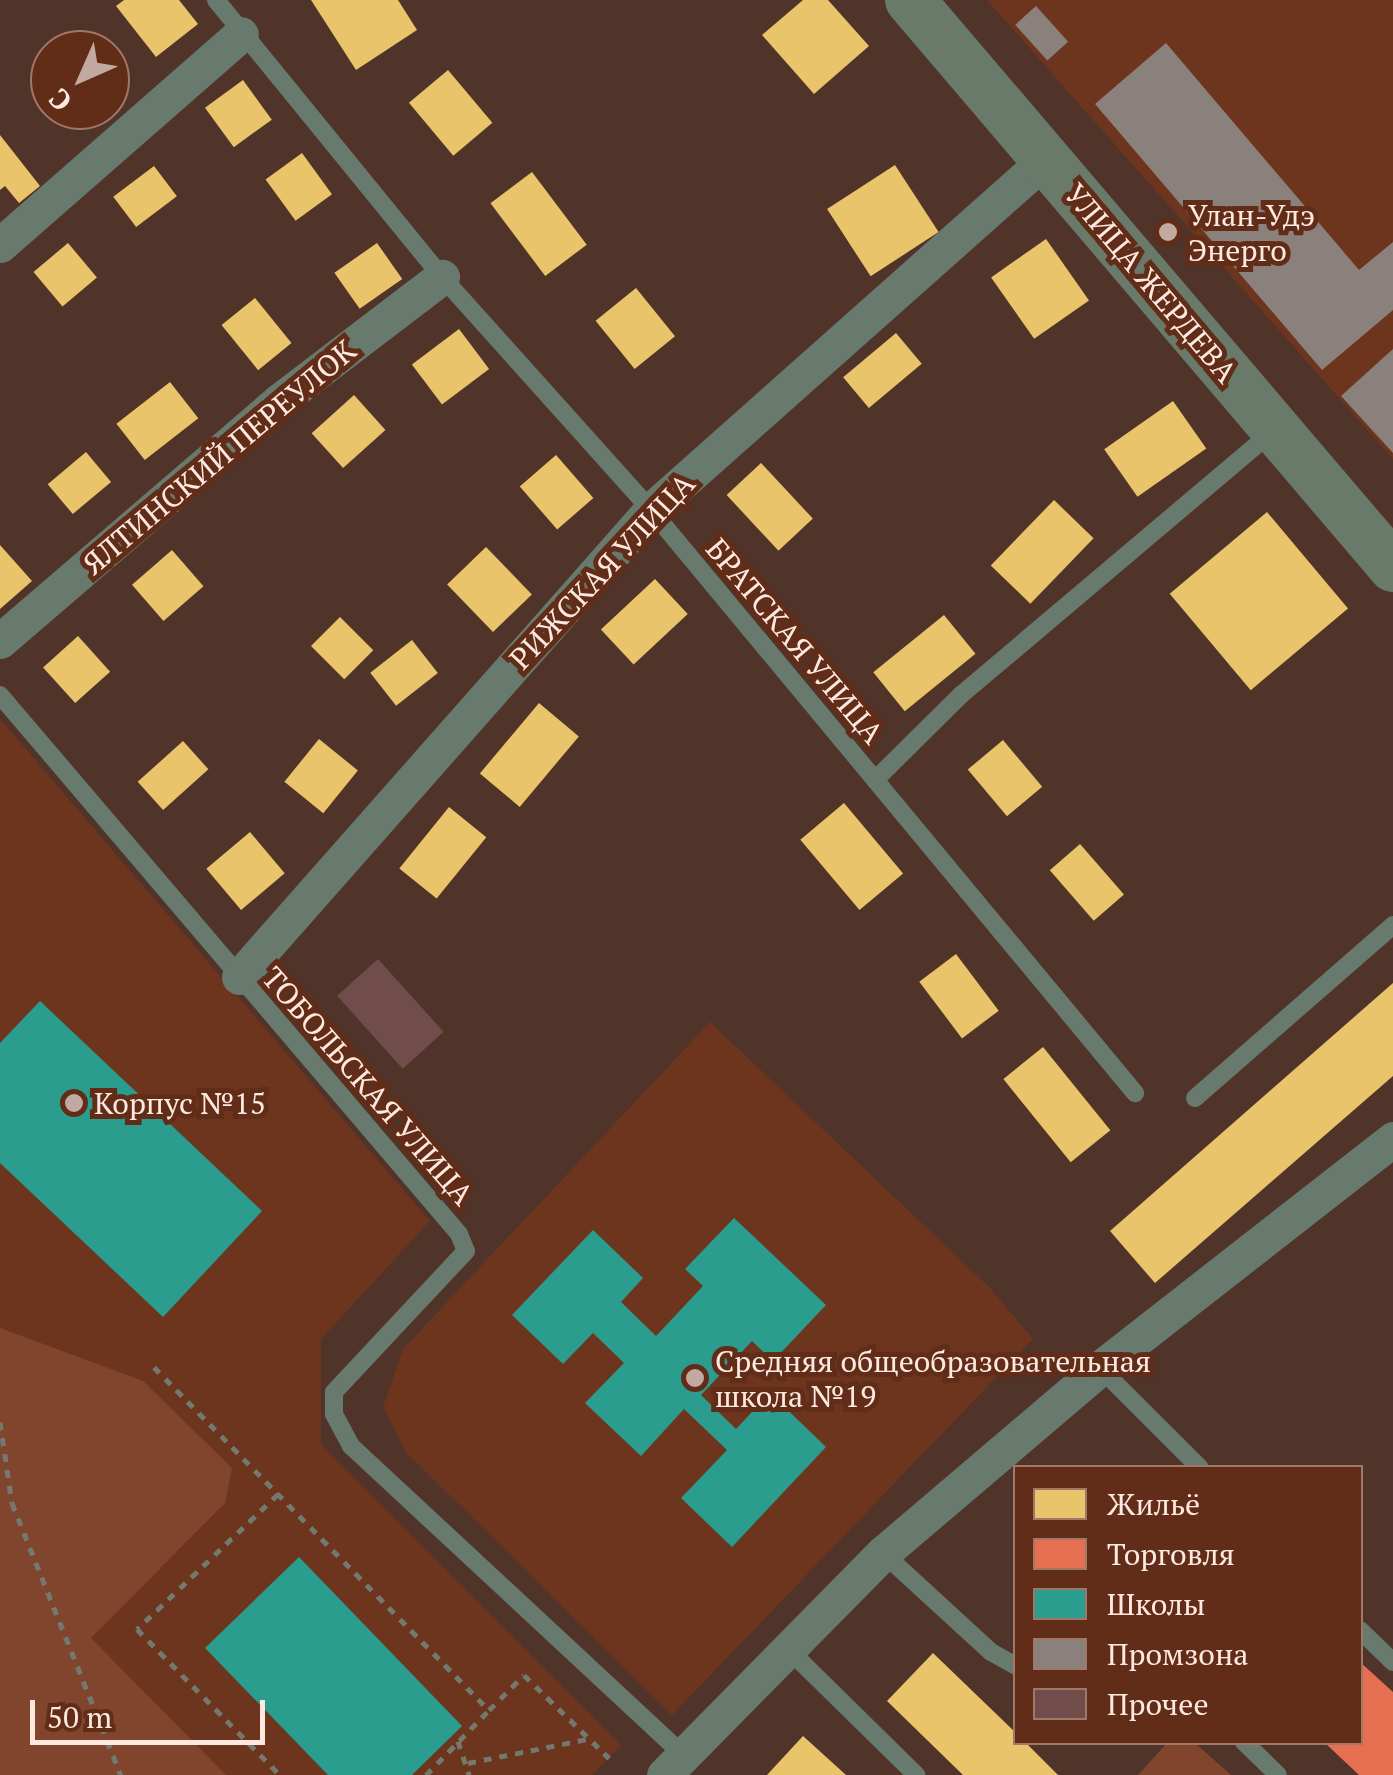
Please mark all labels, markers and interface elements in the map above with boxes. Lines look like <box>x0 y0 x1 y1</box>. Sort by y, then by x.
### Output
north arrow <box>30 30 130 130</box>
text: С <box>40 81 79 120</box>
street label: УЛИЦА ЖЕРДЕВА <box>1057 176 1245 390</box>
place label: Улан-Удэ Энерго <box>1188 197 1315 268</box>
marker: Улан-Удэ Энерго <box>1157 221 1179 243</box>
street label: ЯЛТИНСКИЙ ПЕРЕУЛОК <box>75 332 363 582</box>
street label: РИЖСКАЯ УЛИЦА <box>502 465 702 677</box>
street label: БРАТСКАЯ УЛИЦА <box>698 531 892 751</box>
street label: ТОБОЛЬСКАЯ УЛИЦА <box>255 959 481 1213</box>
place label: Корпус №15 <box>94 1085 266 1121</box>
marker: Корпус №15 <box>63 1092 85 1114</box>
place label: Средняя общеобразовательная школа №19 <box>715 1343 1151 1414</box>
marker: Средняя общеобразовательная школа №19 <box>684 1367 706 1389</box>
legend <box>1013 1465 1363 1745</box>
text: Жильё <box>1107 1484 1200 1524</box>
text: Торговля <box>1107 1534 1235 1574</box>
text: Школы <box>1107 1584 1205 1624</box>
text: Промзона <box>1107 1634 1248 1674</box>
scale bar <box>35 1680 270 1742</box>
text: Прочее <box>1107 1684 1209 1724</box>
text: 50 m <box>47 1697 112 1737</box>

